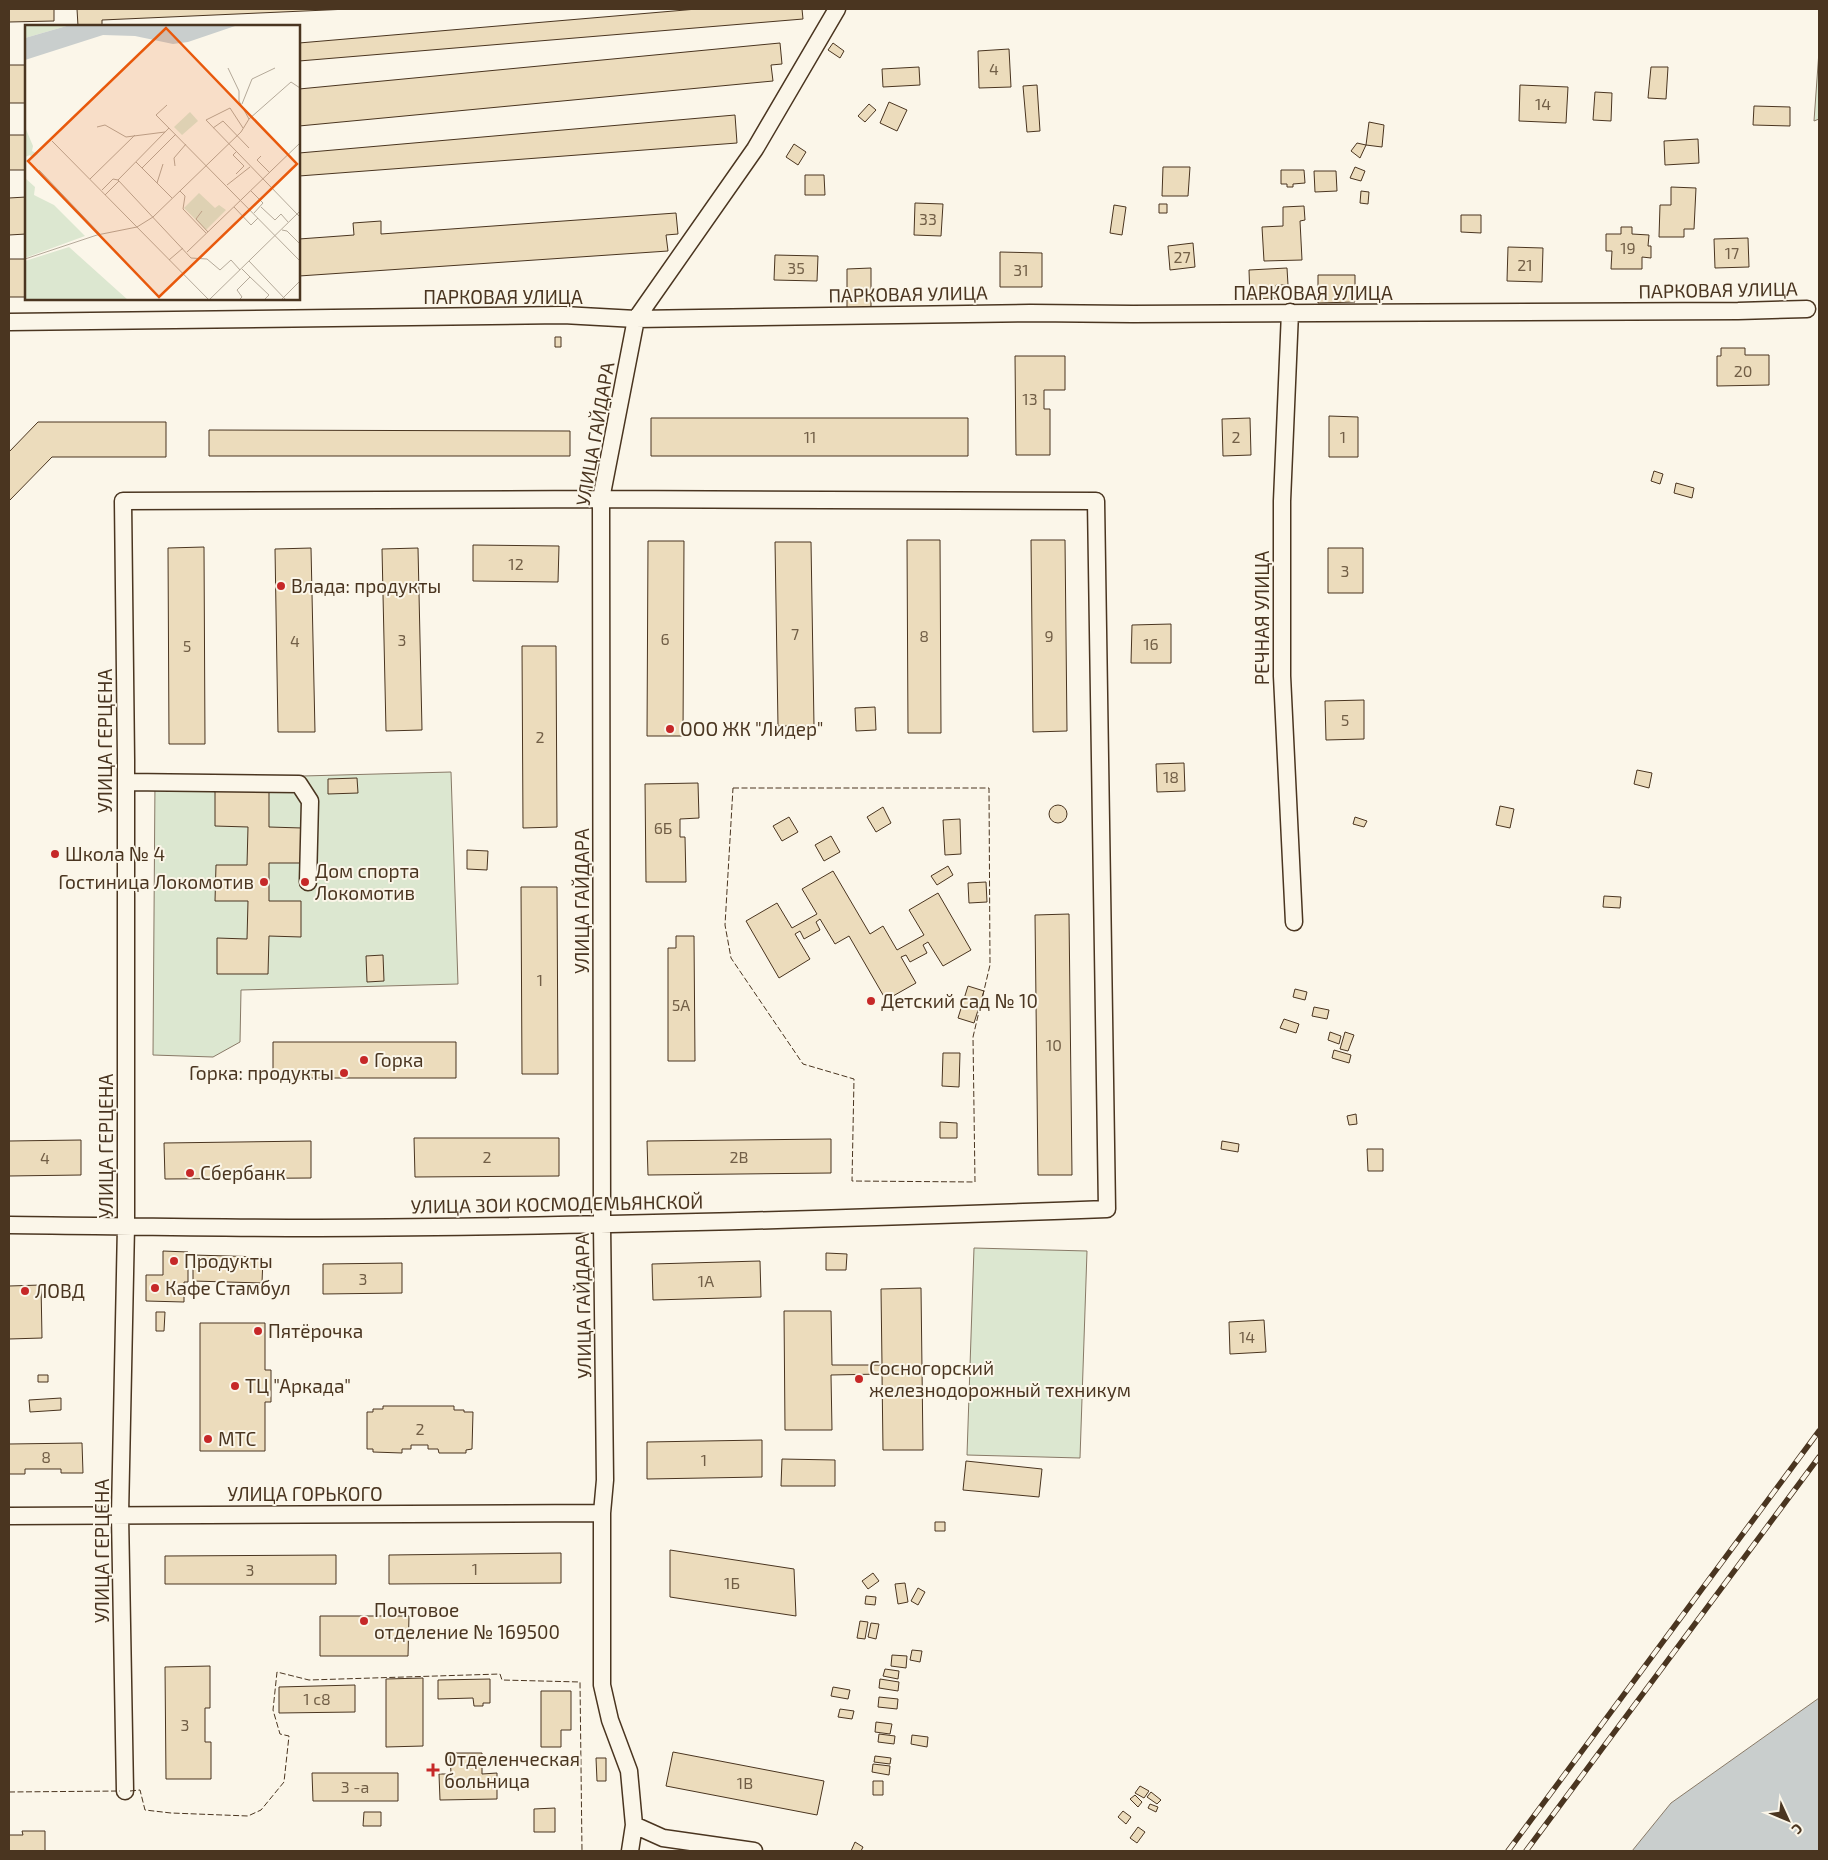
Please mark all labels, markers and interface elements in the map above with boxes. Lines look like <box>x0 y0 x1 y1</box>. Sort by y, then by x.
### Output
inset map <box>25 25 300 300</box>
house number: 4 <box>989 59 999 78</box>
house number: 14 <box>1535 94 1551 113</box>
house number: 33 <box>919 209 937 228</box>
house number: 19 <box>1620 238 1636 257</box>
house number: 17 <box>1725 243 1739 262</box>
house number: 27 <box>1173 247 1191 266</box>
house number: 21 <box>1517 255 1533 274</box>
house number: 35 <box>787 258 805 277</box>
house number: 31 <box>1013 260 1029 279</box>
street label: ПАРКОВАЯ УЛИЦА <box>1638 277 1798 302</box>
street label: ПАРКОВАЯ УЛИЦА <box>828 281 988 306</box>
street label: ПАРКОВАЯ УЛИЦА <box>1233 281 1393 304</box>
street label: ПАРКОВАЯ УЛИЦА <box>423 285 583 308</box>
street label: УЛИЦА ГАЙДАРА <box>571 360 619 508</box>
house number: 20 <box>1734 361 1752 380</box>
house number: 13 <box>1022 389 1038 408</box>
house number: 11 <box>804 427 816 446</box>
house number: 2 <box>1232 427 1241 446</box>
house number: 1 <box>1340 427 1346 446</box>
street label: РЕЧНАЯ УЛИЦА <box>1250 551 1273 685</box>
house number: 12 <box>508 554 524 573</box>
house number: 3 <box>1341 561 1349 580</box>
place label: Влада: продукты <box>291 574 441 598</box>
marker: Влада: продукты <box>275 580 287 592</box>
house number: 7 <box>791 624 799 643</box>
house number: 8 <box>919 626 929 645</box>
house number: 9 <box>1044 626 1054 645</box>
house number: 6 <box>660 629 670 648</box>
house number: 3 <box>398 630 406 649</box>
house number: 4 <box>290 631 300 650</box>
house number: 16 <box>1143 634 1159 653</box>
house number: 5 <box>183 636 191 655</box>
street label: УЛИЦА ГЕРЦЕНА <box>93 669 116 813</box>
house number: 5 <box>1341 710 1349 729</box>
place label: ООО ЖК "Лидер" <box>680 717 823 740</box>
marker: ООО ЖК "Лидер" <box>664 723 676 735</box>
house number: 2 <box>536 727 545 746</box>
house number: 18 <box>1163 767 1179 786</box>
house number: 6Б <box>654 818 672 837</box>
street label: УЛИЦА ГАЙДАРА <box>570 828 593 974</box>
place label: Школа № 4 <box>65 842 165 865</box>
marker: Школа № 4 <box>49 848 61 860</box>
place label: Дом спорта Локомотив <box>315 859 419 904</box>
place label: Гостиница Локомотив <box>58 870 254 893</box>
marker: Гостиница Локомотив <box>258 876 270 888</box>
marker: Дом спорта Локомотив <box>299 876 311 888</box>
house number: 1 <box>537 970 543 989</box>
place label: Детский сад № 10 <box>881 989 1038 1012</box>
house number: 5А <box>672 995 690 1014</box>
marker: Детский сад № 10 <box>865 995 877 1007</box>
house number: 10 <box>1046 1035 1062 1054</box>
place label: Горка <box>374 1048 423 1071</box>
marker: Горка <box>358 1054 370 1066</box>
place label: Горка: продукты <box>189 1061 334 1085</box>
marker: Горка: продукты <box>338 1067 350 1079</box>
street label: УЛИЦА ГЕРЦЕНА <box>94 1074 117 1218</box>
house number: 2 <box>483 1147 492 1166</box>
house number: 2В <box>730 1147 748 1166</box>
house number: 4 <box>40 1148 50 1167</box>
place label: Сбербанк <box>200 1161 286 1184</box>
marker: Сбербанк <box>184 1167 196 1179</box>
street label: УЛИЦА ЗОИ КОСМОДЕМЬЯНСКОЙ <box>410 1189 704 1218</box>
street label: УЛИЦА ГАЙДАРА <box>570 1233 595 1379</box>
place label: Продукты <box>184 1249 273 1273</box>
marker: Продукты <box>168 1255 180 1267</box>
house number: 3 <box>359 1269 367 1288</box>
house number: 1А <box>698 1271 714 1290</box>
place label: Кафе Стамбул <box>165 1276 291 1300</box>
place label: ЛОВД <box>35 1279 85 1302</box>
marker: Кафе Стамбул <box>149 1282 161 1294</box>
marker: ЛОВД <box>19 1285 31 1297</box>
place label: Пятёрочка <box>268 1319 363 1342</box>
marker: Пятёрочка <box>252 1325 264 1337</box>
house number: 14 <box>1239 1327 1255 1346</box>
place label: Сосногорский железнодорожный техникум <box>869 1356 1131 1402</box>
marker: Сосногорский железнодорожный техникум <box>853 1373 865 1385</box>
place label: ТЦ "Аркада" <box>245 1374 351 1397</box>
marker: ТЦ "Аркада" <box>229 1380 241 1392</box>
house number: 2 <box>416 1419 425 1438</box>
place label: МТС <box>218 1427 256 1450</box>
marker: МТС <box>202 1433 214 1445</box>
house number: 8 <box>41 1447 51 1466</box>
house number: 1 <box>701 1450 707 1469</box>
street label: УЛИЦА ГЕРЦЕНА <box>90 1479 113 1623</box>
street label: УЛИЦА ГОРЬКОГО <box>227 1482 383 1505</box>
house number: 1 <box>472 1559 478 1578</box>
house number: 3 <box>246 1560 254 1579</box>
house number: 1Б <box>724 1573 740 1592</box>
place label: Почтовое отделение № 169500 <box>374 1598 560 1643</box>
marker: Почтовое отделение № 169500 <box>358 1615 370 1627</box>
house number: 1 с8 <box>303 1689 331 1708</box>
house number: 3 <box>181 1715 189 1734</box>
place label: Отделенческая больница <box>444 1747 580 1792</box>
marker: Отделенческая больница <box>426 1763 440 1777</box>
house number: 1В <box>737 1773 753 1792</box>
house number: 3 -а <box>341 1777 369 1796</box>
north arrow <box>1763 1795 1813 1845</box>
text: С <box>1789 1821 1807 1838</box>

